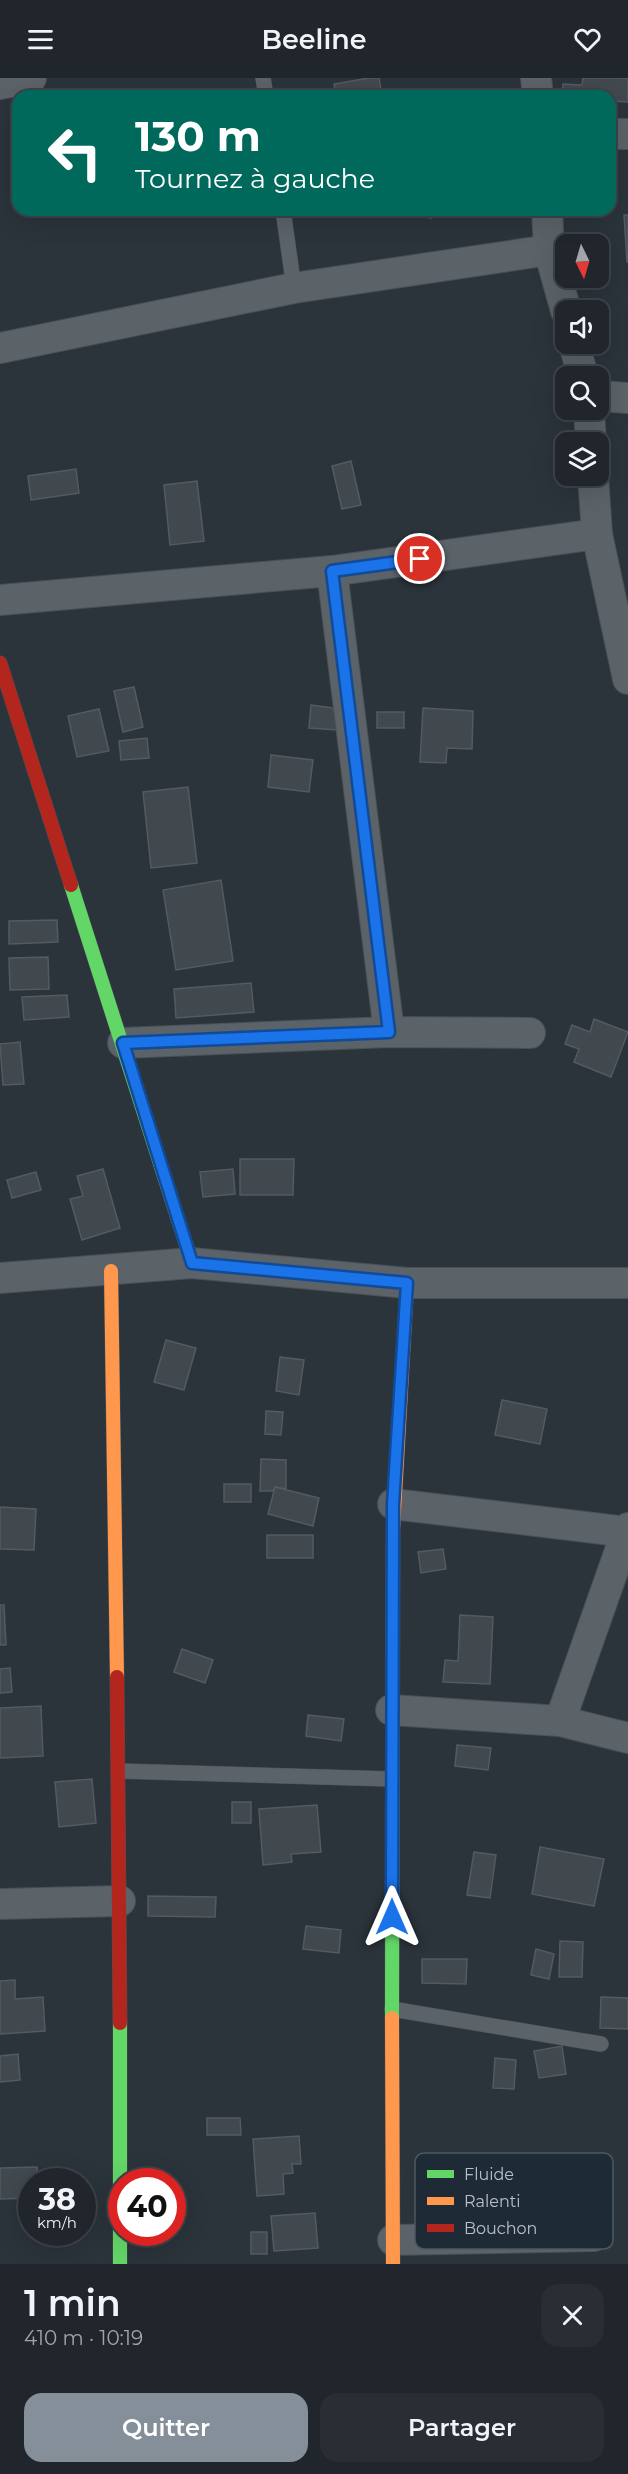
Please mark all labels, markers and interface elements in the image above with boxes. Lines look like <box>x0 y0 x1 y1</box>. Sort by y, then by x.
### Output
icon: menu <box>24 23 57 56</box>
text: Beeline <box>261 23 367 56</box>
icon: heart <box>571 23 604 56</box>
text: 130 m <box>135 110 261 162</box>
icon: left <box>36 114 114 192</box>
text: Tournez à gauche <box>135 162 375 195</box>
north arrow <box>555 234 609 288</box>
map controls <box>555 234 609 486</box>
button: sound <box>555 300 609 354</box>
button: search <box>555 366 609 420</box>
button: layers <box>555 432 609 486</box>
pin <box>394 533 445 584</box>
icon: arrive <box>403 542 436 575</box>
position arrow <box>360 1885 424 1949</box>
legend <box>415 2153 613 2249</box>
text: Fluide <box>464 2165 514 2184</box>
speed limit sign: 40 <box>108 2168 186 2246</box>
text: 38 <box>38 2181 76 2218</box>
text: Ralenti <box>464 2192 521 2211</box>
text: km/h <box>37 2213 77 2232</box>
text: Bouchon <box>464 2219 537 2238</box>
text: 1 min <box>24 2281 121 2325</box>
button: close <box>541 2284 604 2347</box>
text: 410 m · 10:19 <box>24 2326 143 2350</box>
button: Quitter <box>24 2393 308 2462</box>
button: Partager <box>320 2393 604 2462</box>

